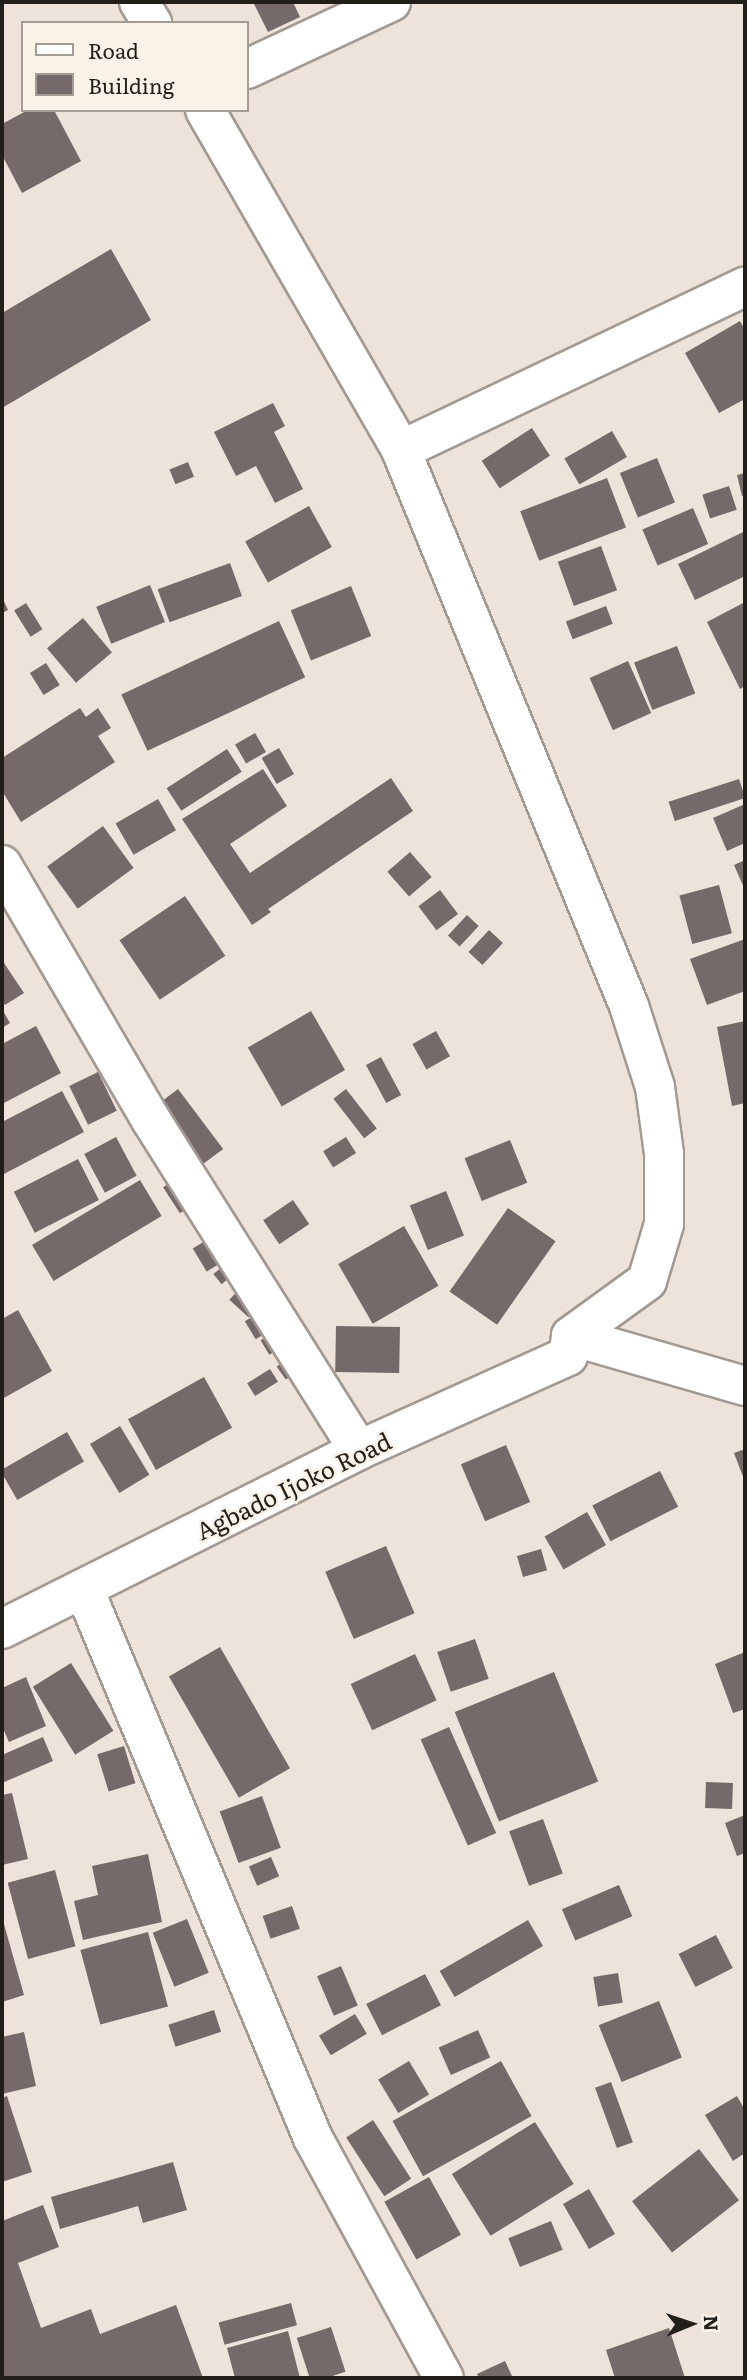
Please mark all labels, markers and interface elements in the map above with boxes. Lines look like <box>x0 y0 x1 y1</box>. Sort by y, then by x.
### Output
legend <box>21 21 248 112</box>
text: Road <box>88 34 139 65</box>
text: Building <box>88 69 174 100</box>
street label: Agbado Ijoko Road <box>191 1425 395 1545</box>
north arrow <box>656 2289 726 2359</box>
text: N <box>698 2315 726 2332</box>

